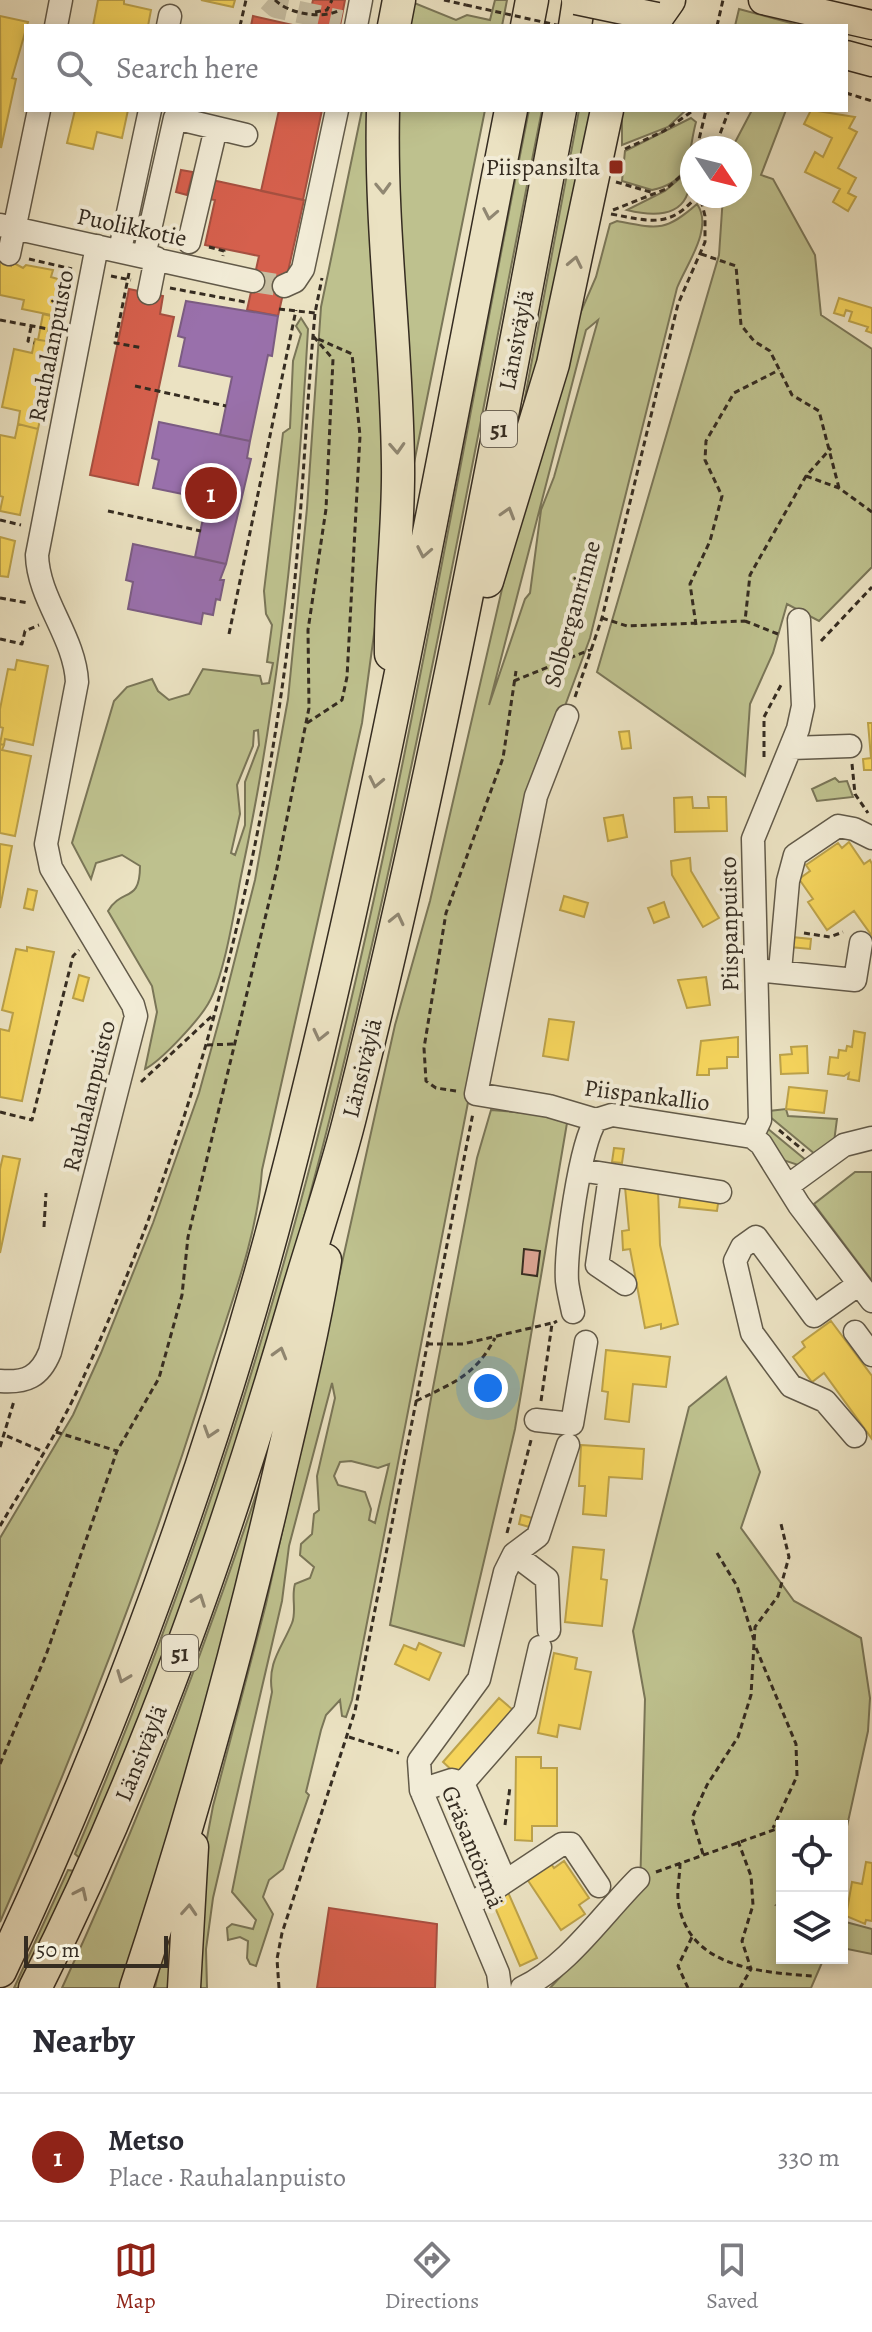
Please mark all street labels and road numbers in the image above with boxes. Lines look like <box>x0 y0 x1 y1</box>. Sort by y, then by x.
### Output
street label: Puolikkotie <box>74 200 190 254</box>
street label: Rauhalanpuisto <box>21 267 81 425</box>
street label: Länsiväylä <box>491 286 542 393</box>
road number: 51 <box>481 411 517 447</box>
street label: Solberganrinne <box>536 537 608 691</box>
street label: Piispanpuisto <box>712 856 746 992</box>
street label: Länsiväylä <box>334 1014 390 1121</box>
street label: Rauhalanpuisto <box>55 1017 123 1175</box>
street label: Piispankallio <box>582 1071 712 1119</box>
road number: 51 <box>162 1635 198 1671</box>
street label: Länsiväylä <box>107 1699 175 1806</box>
street label: Gräsantörmä <box>434 1781 512 1914</box>

